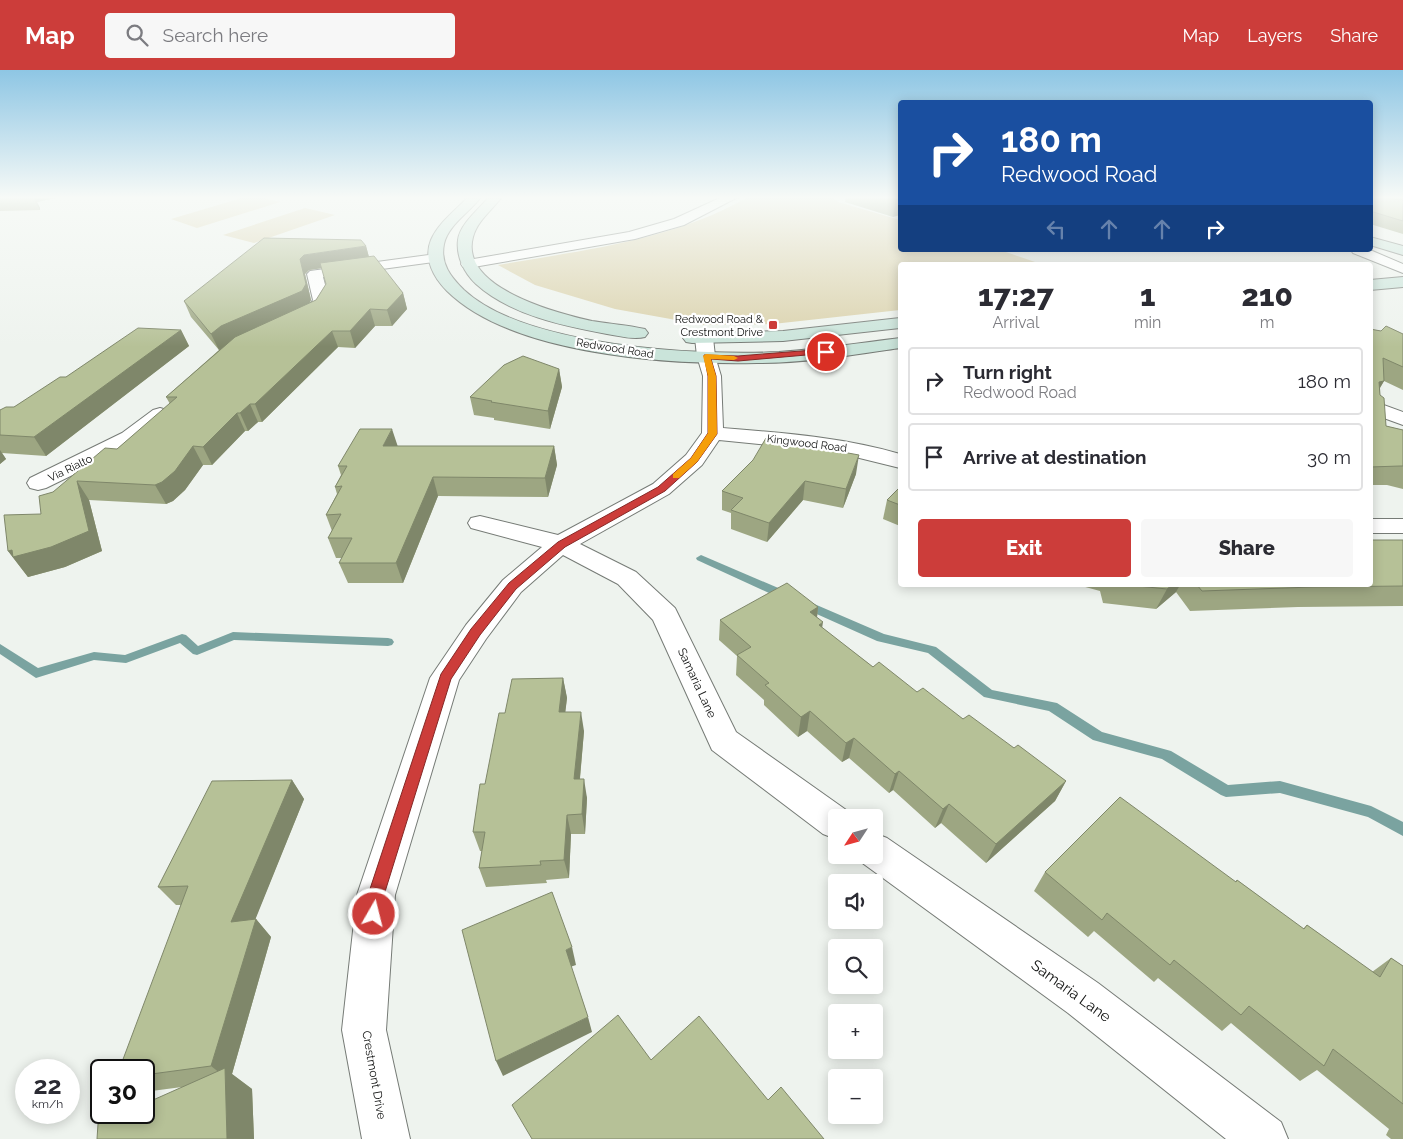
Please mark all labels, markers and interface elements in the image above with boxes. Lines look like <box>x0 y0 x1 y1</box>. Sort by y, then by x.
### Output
search box <box>105 13 455 58</box>
text: Map <box>25 21 75 50</box>
icon: search <box>123 21 151 49</box>
text: Search here <box>163 24 268 46</box>
text: Map <box>1183 25 1219 46</box>
text: Layers <box>1247 25 1302 46</box>
text: Share <box>1330 25 1378 46</box>
text: 180 m <box>1001 119 1102 160</box>
icon: right <box>918 120 983 185</box>
text: Redwood Road <box>1001 161 1157 187</box>
icon: left <box>1042 215 1070 243</box>
icon: ahead <box>1095 215 1123 243</box>
icon: ahead <box>1148 215 1176 243</box>
icon: right <box>1201 215 1229 243</box>
text: 17:27 <box>978 278 1054 313</box>
text: 1 <box>1140 278 1155 313</box>
text: 210 <box>1242 278 1293 313</box>
place label: Redwood Road & Crestmont Drive <box>675 313 764 339</box>
text: Arrival <box>992 313 1039 332</box>
text: min <box>1134 313 1161 332</box>
text: m <box>1260 313 1275 332</box>
marker: Redwood Road & Crestmont Drive <box>767 319 779 331</box>
pin <box>805 331 847 373</box>
street label: Redwood Road <box>575 336 655 361</box>
icon: arrive <box>812 338 840 366</box>
text: Turn right <box>963 361 1052 383</box>
icon: right <box>920 367 948 395</box>
text: 180 m <box>1298 370 1351 392</box>
text: Redwood Road <box>963 383 1077 402</box>
street label: Kingwood Road <box>766 432 848 455</box>
icon: arrive <box>920 443 948 471</box>
text: Arrive at destination <box>963 446 1147 468</box>
text: 30 m <box>1307 446 1351 468</box>
street label: Via Rialto <box>46 452 95 485</box>
button: Exit <box>918 519 1131 577</box>
button: Share <box>1141 519 1353 577</box>
street label: Samaria Lane <box>675 646 719 720</box>
north arrow <box>828 809 882 864</box>
map controls <box>828 809 883 1124</box>
button: sound <box>828 874 883 929</box>
position arrow <box>347 887 399 939</box>
button: search <box>828 939 883 994</box>
street label: Samaria Lane <box>1028 956 1115 1026</box>
button: + <box>828 1004 883 1059</box>
street label: Crestmont Drive <box>359 1029 389 1121</box>
speed limit sign: 30 <box>90 1059 155 1124</box>
button: − <box>828 1069 883 1124</box>
text: 22 <box>33 1070 62 1100</box>
text: km/h <box>32 1097 63 1111</box>

